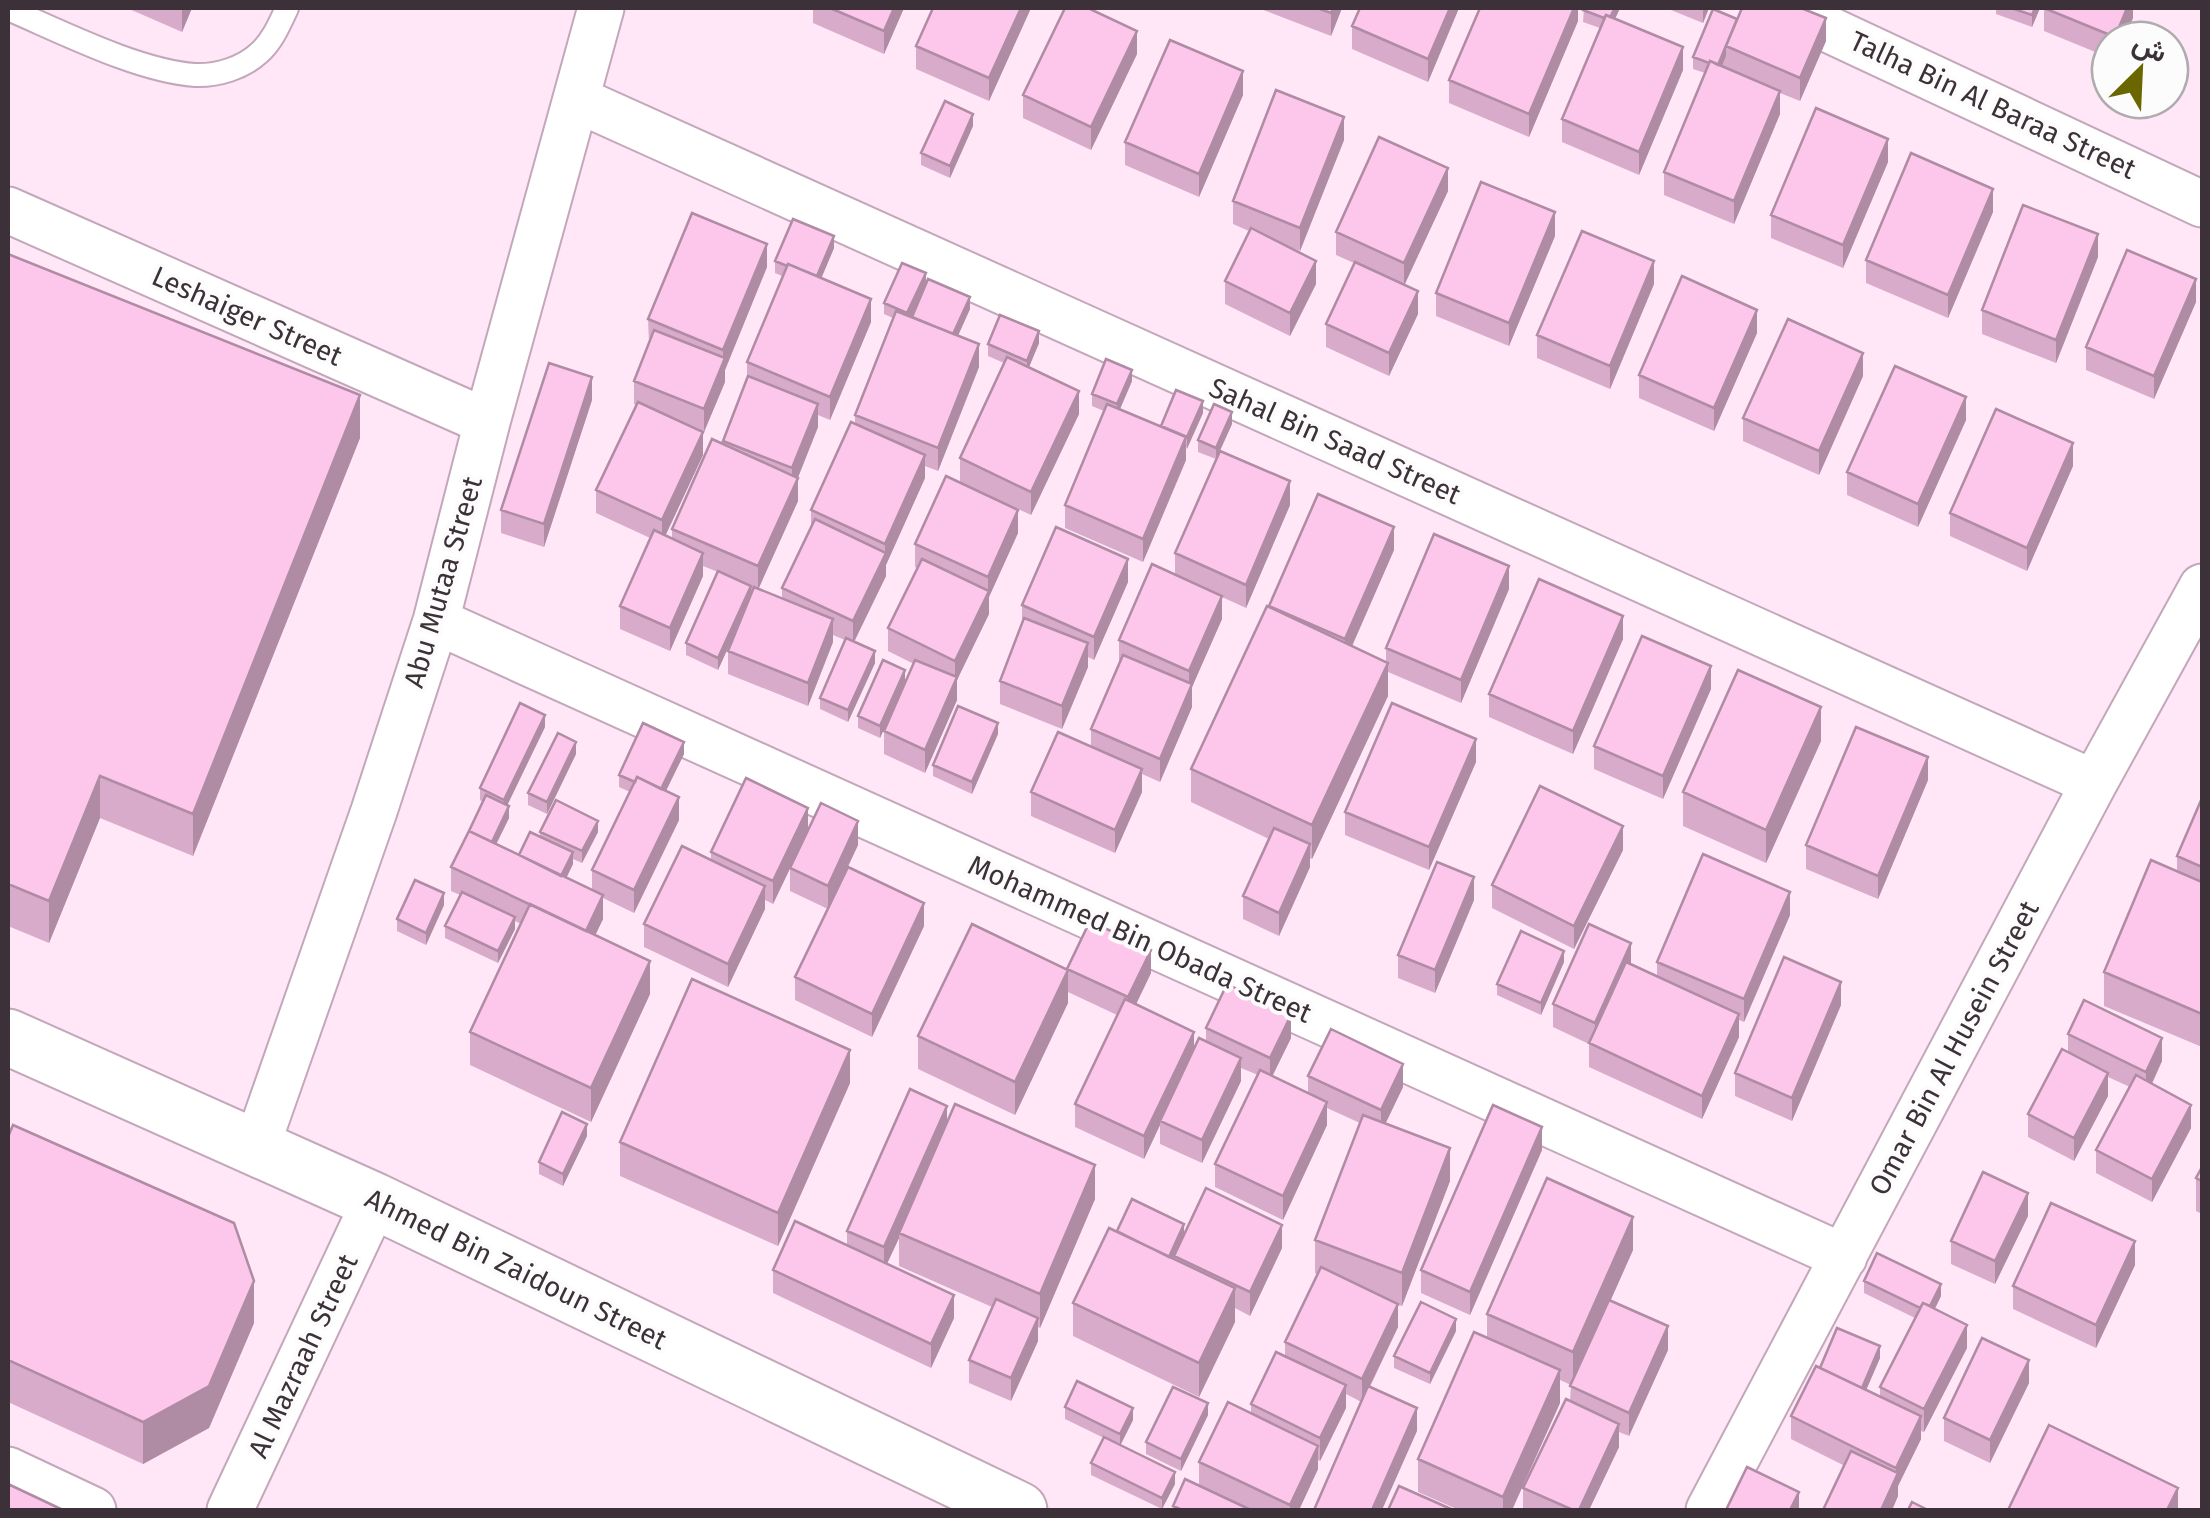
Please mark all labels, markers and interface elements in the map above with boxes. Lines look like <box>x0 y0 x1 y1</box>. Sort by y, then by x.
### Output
north arrow <box>2090 20 2190 120</box>
street label: Talha Bin Al Baraa Street <box>1845 24 2142 186</box>
text: ش <box>2128 26 2172 70</box>
street label: Leshaiger Street <box>147 259 348 373</box>
street label: Sahal Bin Saad Street <box>1204 371 1467 512</box>
street label: Abu Mutaa Street <box>397 472 489 691</box>
street label: Mohammed Bin Obada Street <box>963 848 1318 1030</box>
street label: Omar Bin Al Husein Street <box>1862 894 2046 1201</box>
street label: Ahmed Bin Zaidoun Street <box>360 1182 673 1357</box>
street label: Al Mazraah Street <box>241 1248 365 1463</box>

